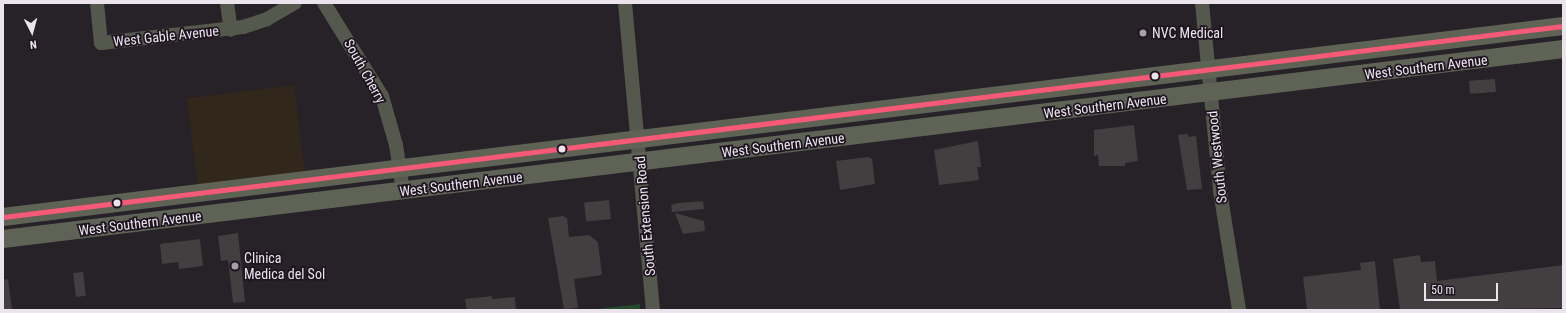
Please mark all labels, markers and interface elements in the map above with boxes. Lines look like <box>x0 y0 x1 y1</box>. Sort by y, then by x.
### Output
north arrow <box>12 12 52 52</box>
street label: West Gable Avenue <box>112 22 220 50</box>
place label: NVC Medical <box>1152 25 1223 41</box>
marker: NVC Medical <box>1137 27 1149 39</box>
street label: South Cherry <box>340 36 390 106</box>
text: N <box>29 38 37 51</box>
street label: West Southern Avenue <box>1364 51 1488 83</box>
unlabelled marker <box>1150 71 1160 81</box>
street label: West Southern Avenue <box>1043 90 1167 122</box>
street label: South Westwood <box>1204 110 1230 204</box>
street label: West Southern Avenue <box>721 129 845 161</box>
unlabelled marker <box>557 144 567 154</box>
street label: South Extension Road <box>631 155 659 277</box>
street label: West Southern Avenue <box>399 168 523 200</box>
unlabelled marker <box>112 198 122 208</box>
street label: West Southern Avenue <box>78 207 202 239</box>
place label: Clinica Medica del Sol <box>244 250 325 282</box>
marker: Clinica Medica del Sol <box>229 260 241 272</box>
scale bar <box>1426 275 1500 301</box>
text: 50 m <box>1431 283 1455 297</box>

